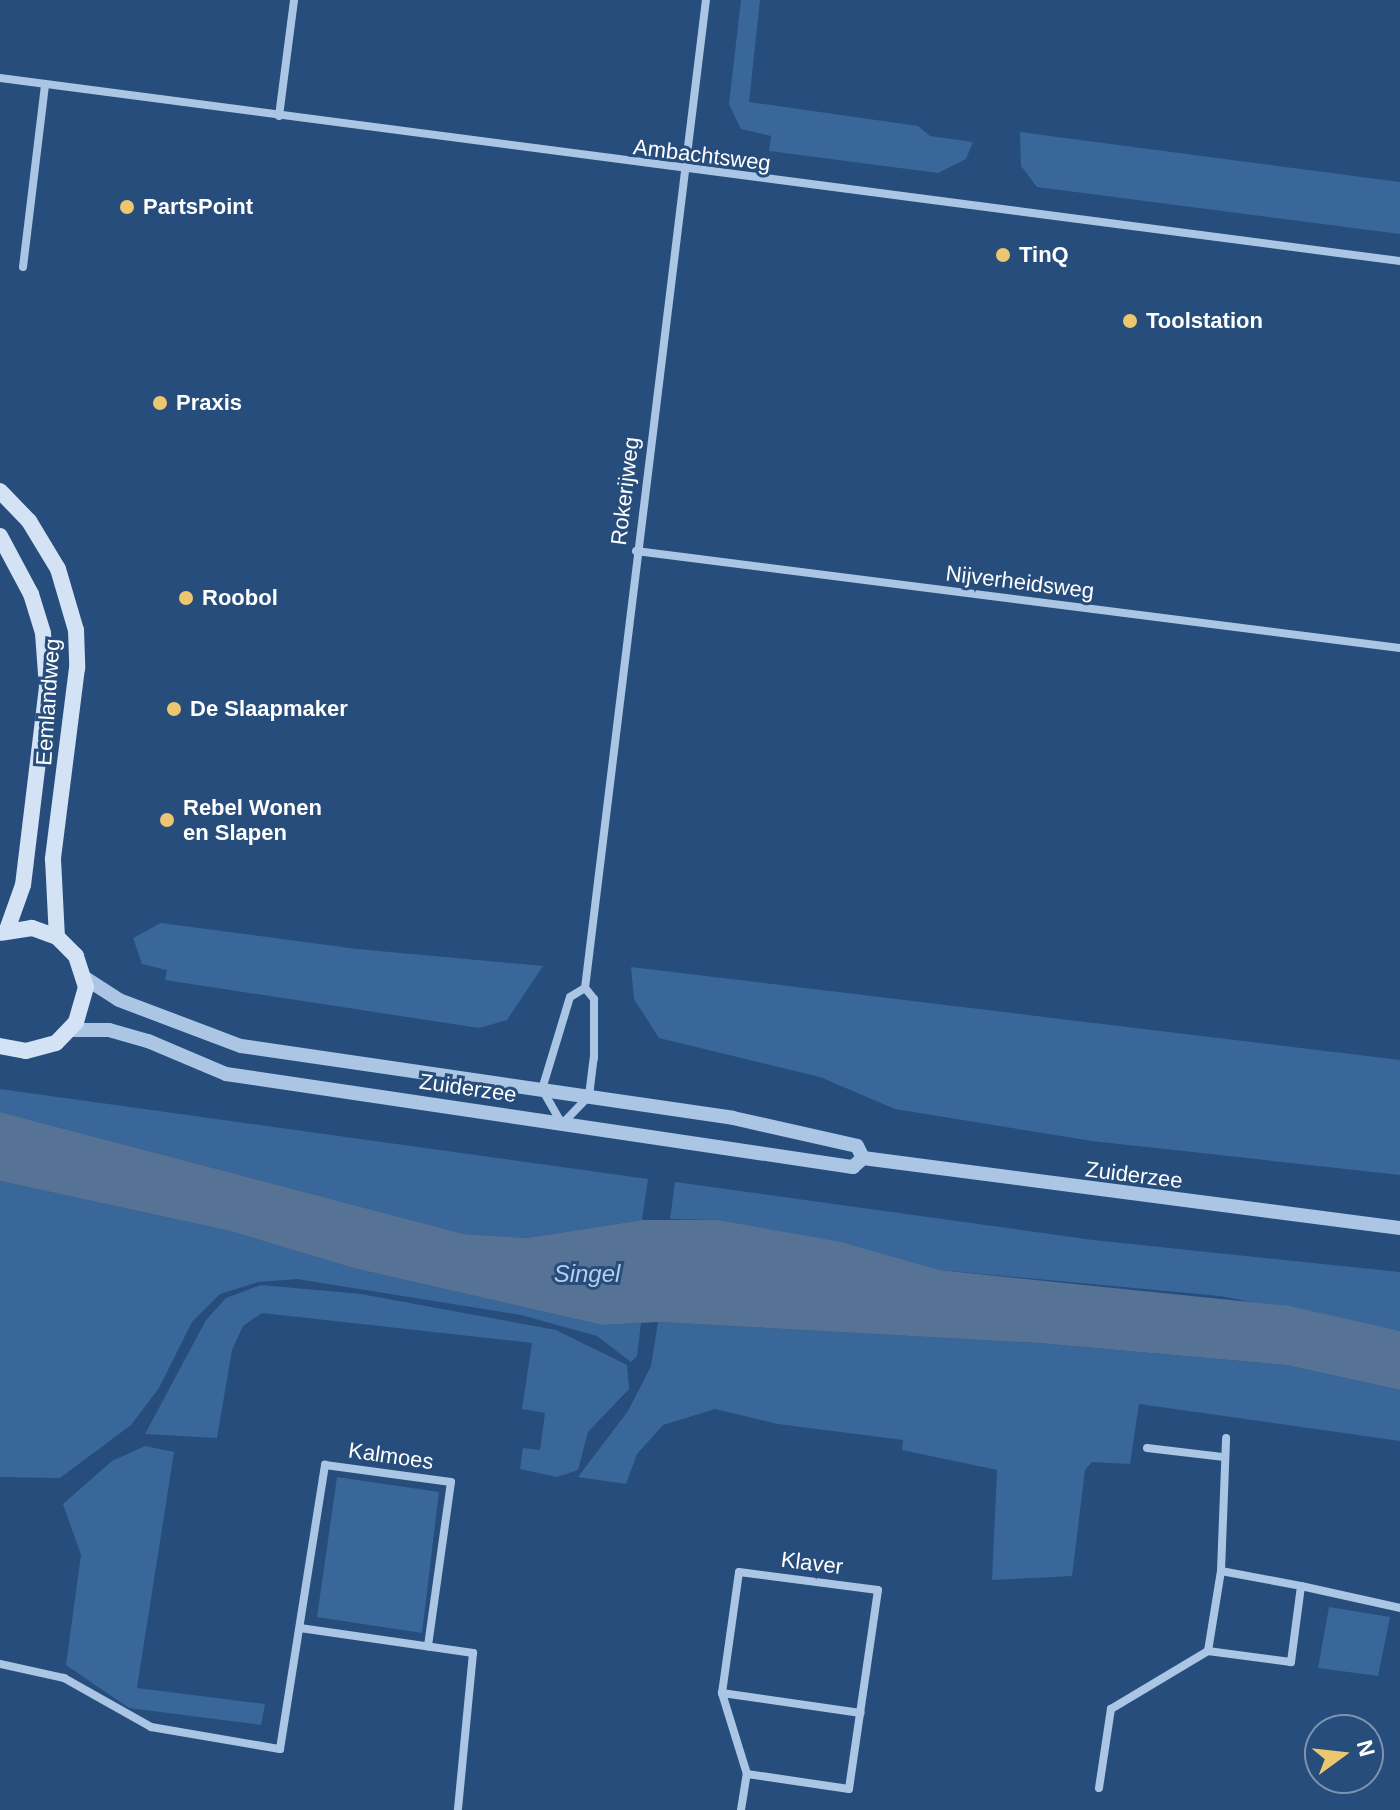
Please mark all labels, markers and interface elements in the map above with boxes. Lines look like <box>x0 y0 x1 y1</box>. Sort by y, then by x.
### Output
street label: Ambachtsweg <box>632 133 772 177</box>
place label: PartsPoint <box>143 194 253 220</box>
marker: PartsPoint <box>118 198 136 216</box>
place label: TinQ <box>1019 242 1069 268</box>
marker: TinQ <box>994 246 1012 264</box>
place label: Toolstation <box>1146 308 1263 334</box>
marker: Toolstation <box>1121 312 1139 330</box>
place label: Praxis <box>176 390 242 416</box>
marker: Praxis <box>151 394 169 412</box>
street label: Rokerijweg <box>605 435 645 547</box>
street label: Nijverheidsweg <box>944 560 1096 604</box>
place label: Roobol <box>202 585 278 611</box>
marker: Roobol <box>177 589 195 607</box>
street label: Eemlandweg <box>30 638 66 766</box>
place label: De Slaapmaker <box>190 696 348 722</box>
marker: De Slaapmaker <box>165 700 183 718</box>
place label: Rebel Wonen en Slapen <box>183 794 322 846</box>
marker: Rebel Wonen en Slapen <box>158 811 176 829</box>
street label: Zuiderzee <box>418 1068 518 1108</box>
street label: Zuiderzee <box>1084 1156 1184 1194</box>
water label: Singel <box>554 1260 620 1288</box>
street label: Kalmoes <box>347 1437 435 1475</box>
street label: Klaver <box>779 1546 845 1580</box>
north arrow <box>1304 1714 1384 1794</box>
text: N <box>1352 1737 1380 1759</box>

